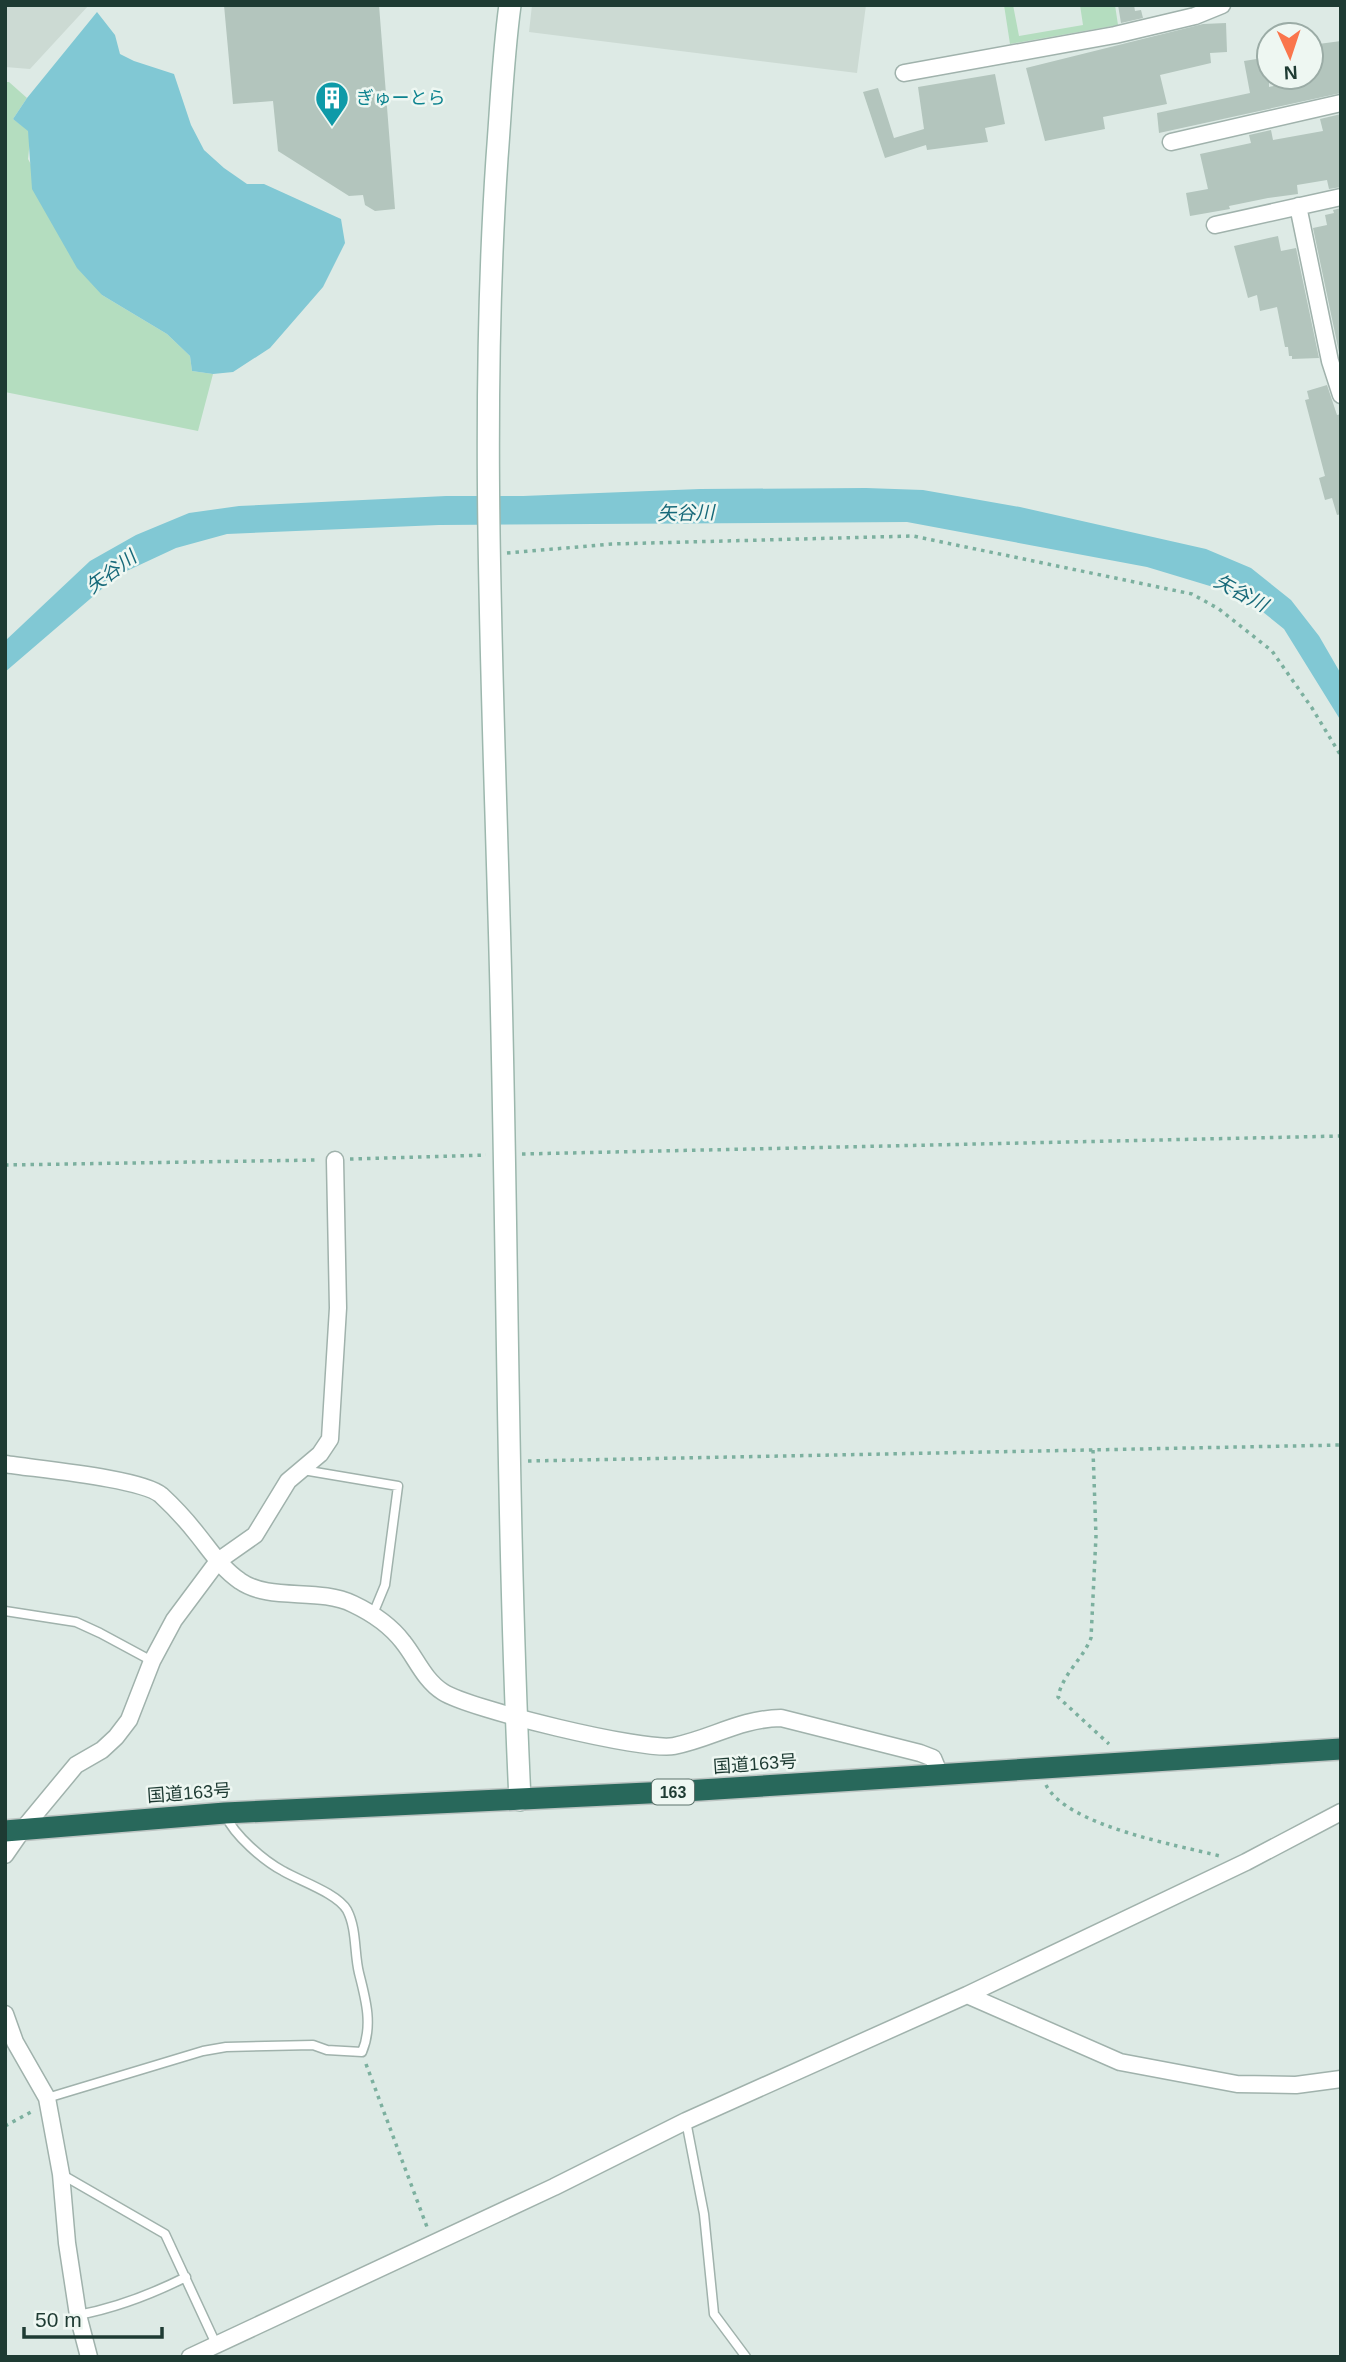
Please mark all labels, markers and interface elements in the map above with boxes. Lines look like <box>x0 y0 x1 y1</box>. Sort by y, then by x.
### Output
north arrow <box>1255 21 1325 91</box>
text: N <box>1283 62 1298 83</box>
building icon: ぎゅーとら <box>313 79 351 128</box>
place label: ぎゅーとら <box>356 88 445 108</box>
water label: 矢谷川 <box>657 502 717 524</box>
water label: 矢谷川 <box>82 545 142 598</box>
water label: 矢谷川 <box>1211 570 1273 617</box>
street label: 国道163号 <box>712 1751 798 1777</box>
street label: 国道163号 <box>146 1780 232 1806</box>
road number: 163 <box>652 1780 694 1804</box>
scale bar <box>24 2296 163 2340</box>
text: 50 m <box>35 2308 82 2331</box>

